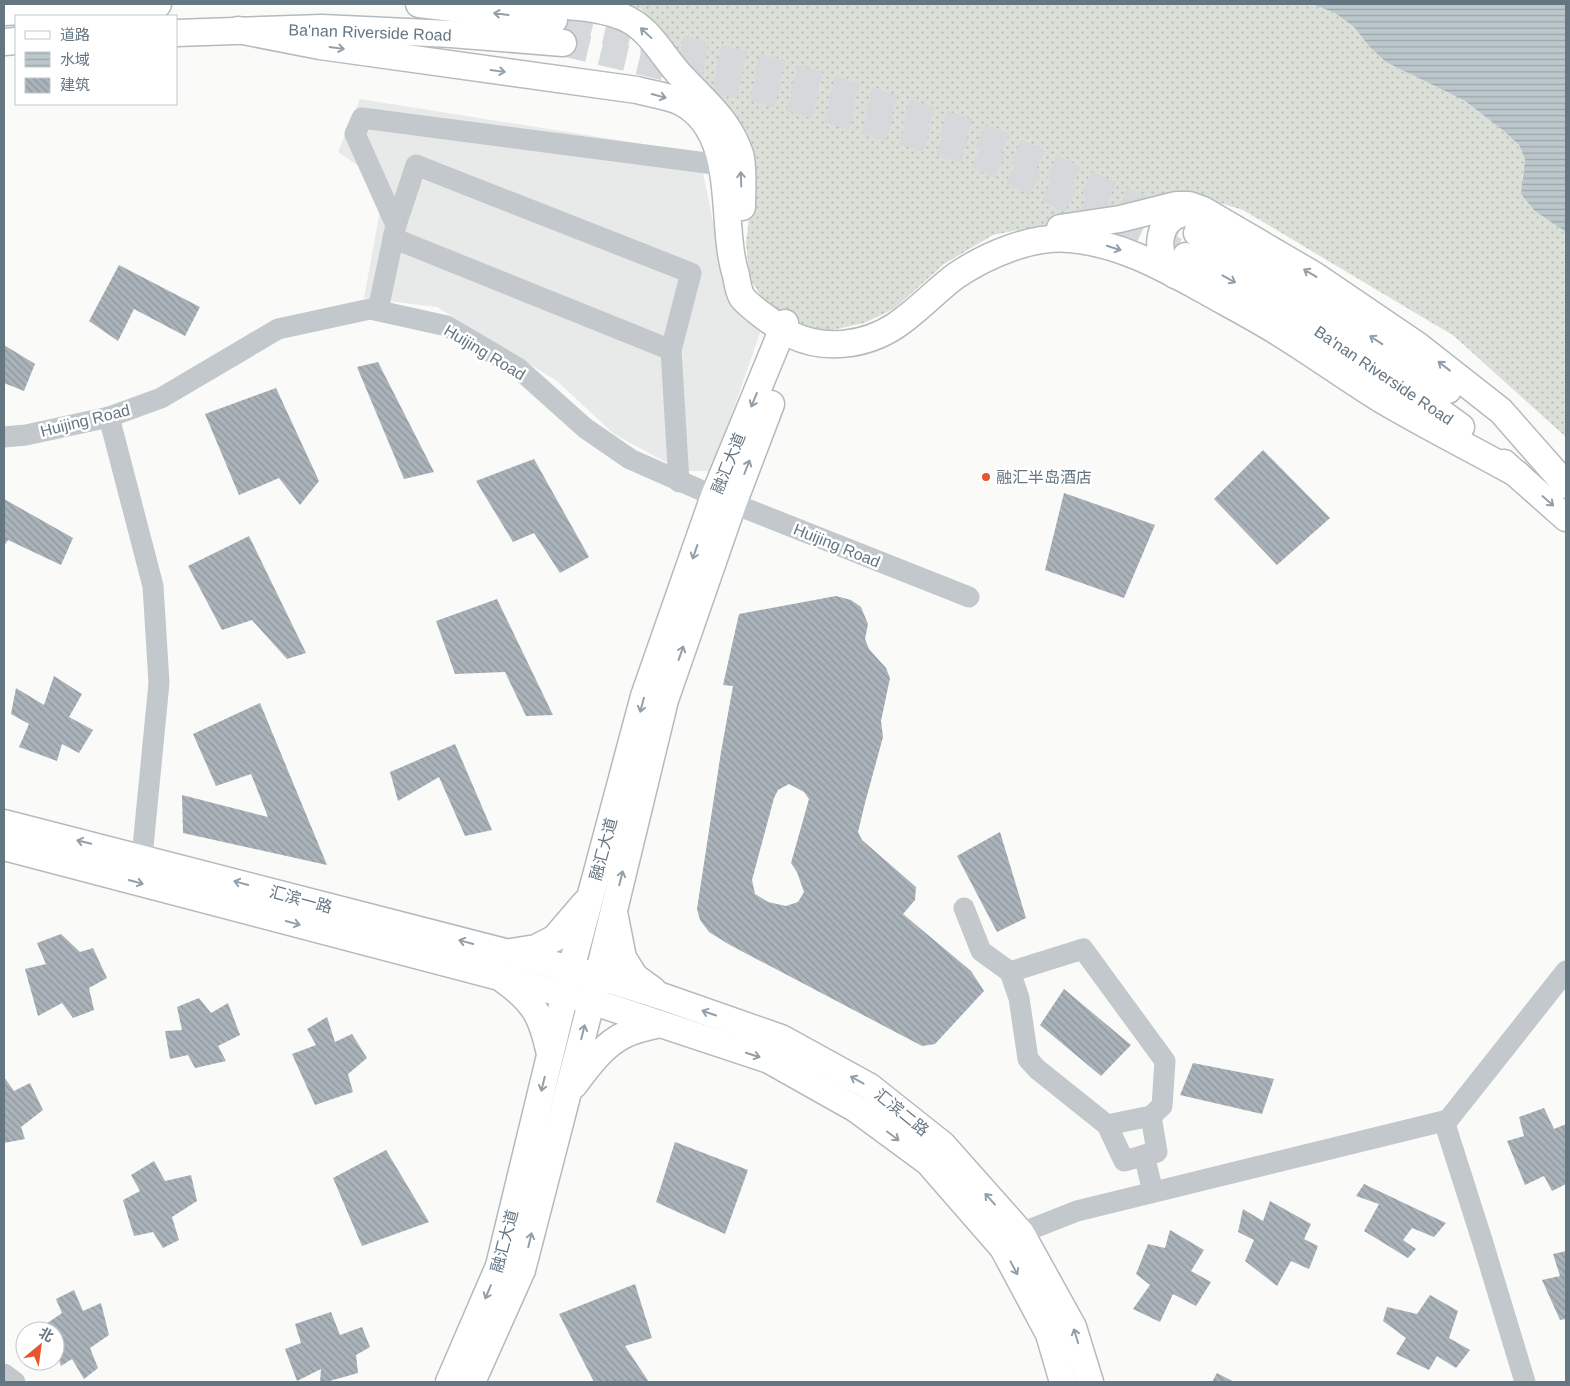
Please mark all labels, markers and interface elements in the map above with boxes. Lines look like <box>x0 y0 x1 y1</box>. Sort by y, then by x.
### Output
one-way arrow <box>494 9 510 19</box>
legend <box>15 15 178 105</box>
street label: Ba'nan Riverside Road <box>288 21 452 44</box>
text: 道路 <box>60 26 90 43</box>
one-way arrow <box>640 27 652 39</box>
one-way arrow <box>329 44 345 54</box>
text: 水域 <box>60 51 90 68</box>
one-way arrow <box>490 66 506 76</box>
text: 建筑 <box>60 76 90 93</box>
one-way arrow <box>650 91 666 101</box>
one-way arrow <box>737 172 746 188</box>
one-way arrow <box>1106 243 1122 253</box>
one-way arrow <box>1304 268 1318 278</box>
one-way arrow <box>1221 274 1236 284</box>
street label: Huijing Road <box>441 322 528 383</box>
street label: Ba'nan Riverside Road <box>1311 323 1456 428</box>
one-way arrow <box>1369 335 1383 345</box>
one-way arrow <box>1438 360 1451 371</box>
one-way arrow <box>748 392 758 407</box>
street label: Huijing Road <box>39 401 132 440</box>
street label: 融汇大道 <box>709 430 748 496</box>
one-way arrow <box>743 460 752 475</box>
place label: 融汇半岛酒店 <box>996 469 1092 486</box>
marker: 融汇半岛酒店 <box>980 471 992 483</box>
one-way arrow <box>1542 495 1555 507</box>
street label: Huijing Road <box>791 520 882 571</box>
one-way arrow <box>690 543 699 559</box>
one-way arrow <box>677 646 686 661</box>
one-way arrow <box>637 697 646 713</box>
street label: 融汇大道 <box>587 816 620 882</box>
one-way arrow <box>76 837 92 847</box>
one-way arrow <box>617 870 626 886</box>
one-way arrow <box>127 877 143 887</box>
one-way arrow <box>233 878 249 887</box>
street label: 汇滨一路 <box>268 883 334 916</box>
one-way arrow <box>284 919 300 928</box>
one-way arrow <box>458 937 474 946</box>
one-way arrow <box>702 1008 717 1017</box>
one-way arrow <box>579 1024 588 1040</box>
one-way arrow <box>745 1051 761 1060</box>
one-way arrow <box>850 1074 864 1084</box>
one-way arrow <box>538 1076 547 1092</box>
street label: 汇滨二路 <box>871 1086 932 1139</box>
one-way arrow <box>886 1131 899 1142</box>
one-way arrow <box>985 1192 996 1205</box>
street label: 融汇大道 <box>488 1208 521 1274</box>
one-way arrow <box>525 1232 535 1248</box>
one-way arrow <box>1010 1260 1019 1275</box>
one-way arrow <box>482 1284 492 1299</box>
north arrow <box>15 1321 65 1371</box>
text: 北 <box>36 1324 56 1345</box>
one-way arrow <box>1070 1328 1080 1344</box>

